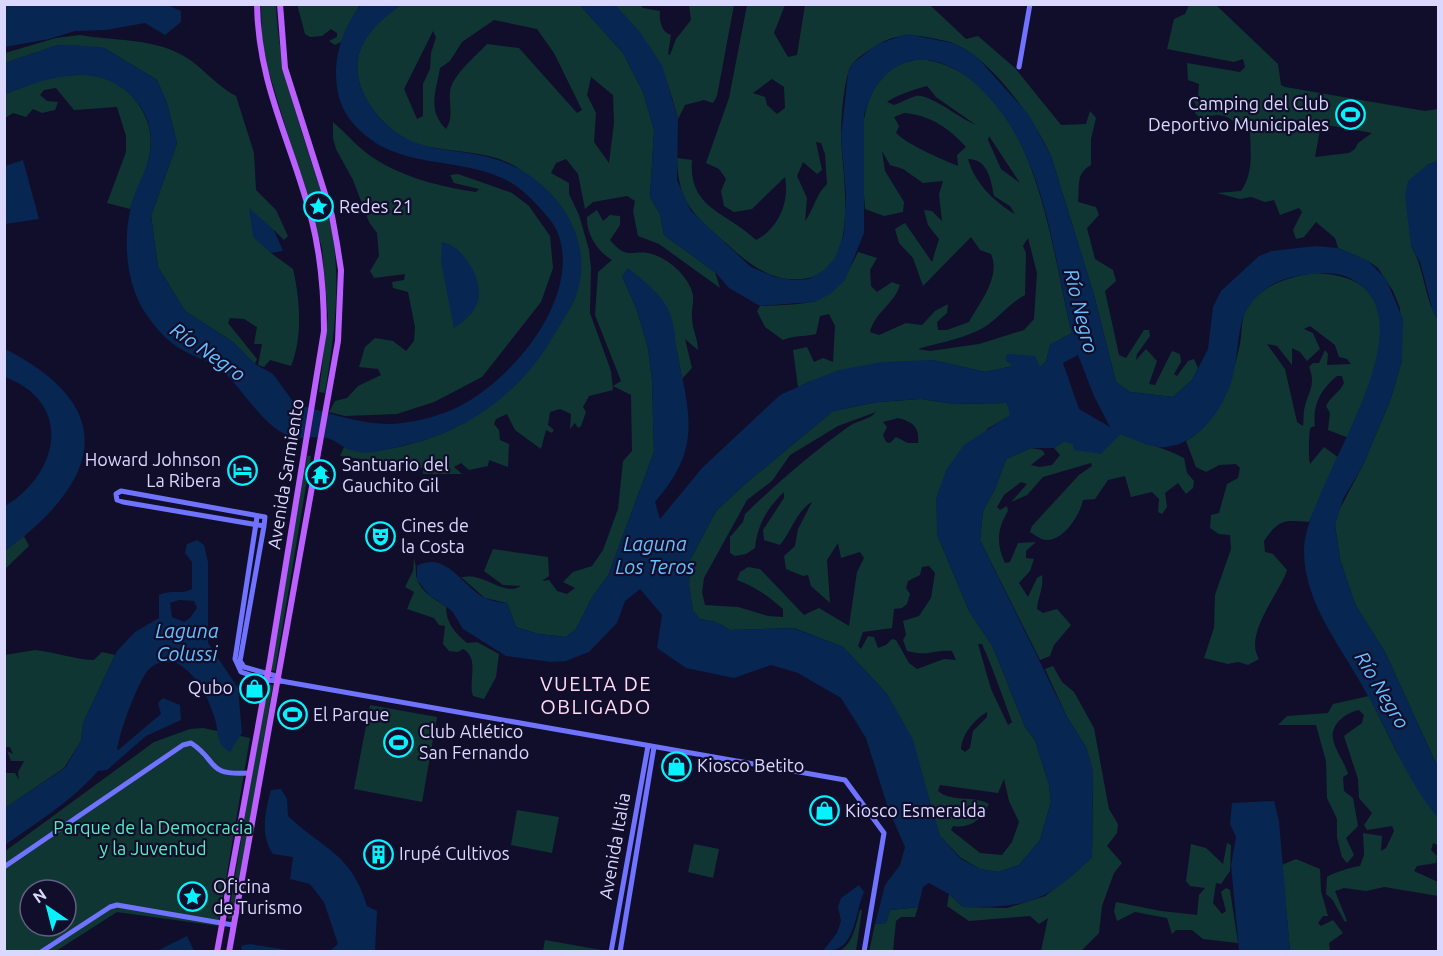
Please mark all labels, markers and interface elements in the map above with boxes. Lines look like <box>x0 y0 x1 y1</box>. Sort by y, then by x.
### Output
place label: Camping del Club Deportivo Municipales <box>1148 93 1329 134</box>
sports icon: Camping del Club Deportivo Municipales <box>1334 98 1366 130</box>
place icon: Redes 21 <box>302 191 334 223</box>
place label: Redes 21 <box>339 196 413 216</box>
water label: Río Negro <box>1060 266 1103 355</box>
water label: Río Negro <box>167 318 250 386</box>
street label: Avenida Sarmiento <box>263 397 307 550</box>
place label: Howard Johnson La Ribera <box>85 449 221 490</box>
hotel icon: Howard Johnson La Ribera <box>226 454 258 486</box>
place label: Santuario del Gauchito Gil <box>342 454 449 495</box>
temple icon: Santuario del Gauchito Gil <box>305 459 337 491</box>
place label: Cines de la Costa <box>401 515 469 556</box>
theatre icon: Cines de la Costa <box>364 520 396 552</box>
water label: Laguna Los Teros <box>615 532 695 578</box>
water label: Laguna Colussi <box>155 619 219 665</box>
water label: Río Negro <box>1350 647 1414 733</box>
shop icon: Qubo <box>238 672 270 704</box>
district label: VUELTA DE OBLIGADO <box>540 672 652 718</box>
place label: Qubo <box>188 677 233 698</box>
sports icon: El Parque <box>276 699 308 731</box>
place label: El Parque <box>313 704 389 724</box>
place label: Club Atlético San Fernando <box>419 721 529 762</box>
sports icon: Club Atlético San Fernando <box>382 726 414 758</box>
shop icon: Kiosco Betito <box>660 750 692 782</box>
place label: Kiosco Betito <box>697 755 804 775</box>
street label: Avenida Italia <box>595 791 633 901</box>
shop icon: Kiosco Esmeralda <box>808 795 840 827</box>
place label: Kiosco Esmeralda <box>845 800 986 820</box>
park label: Parque de la Democracia y la Juventud <box>53 817 253 858</box>
building icon: Irupé Cultivos <box>362 838 394 870</box>
place label: Irupé Cultivos <box>399 843 510 863</box>
place label: Oficina de Turismo <box>213 876 302 917</box>
north arrow <box>18 878 78 938</box>
place icon: Oficina de Turismo <box>176 881 208 913</box>
text: N <box>29 885 49 907</box>

